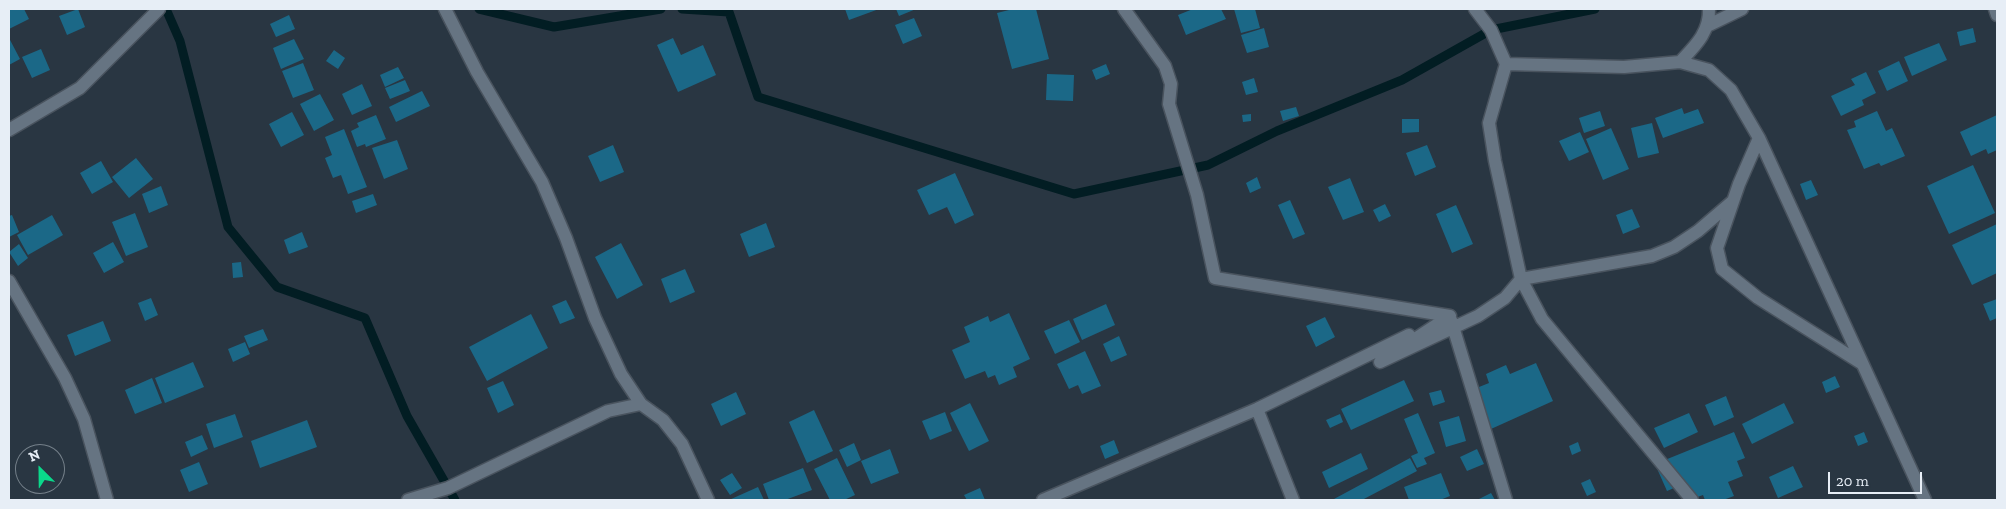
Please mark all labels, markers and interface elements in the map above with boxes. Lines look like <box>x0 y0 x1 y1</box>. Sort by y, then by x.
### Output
north arrow <box>15 444 65 494</box>
text: N <box>26 446 43 466</box>
scale bar <box>1831 462 1925 494</box>
text: 20 m <box>1836 472 1869 490</box>

